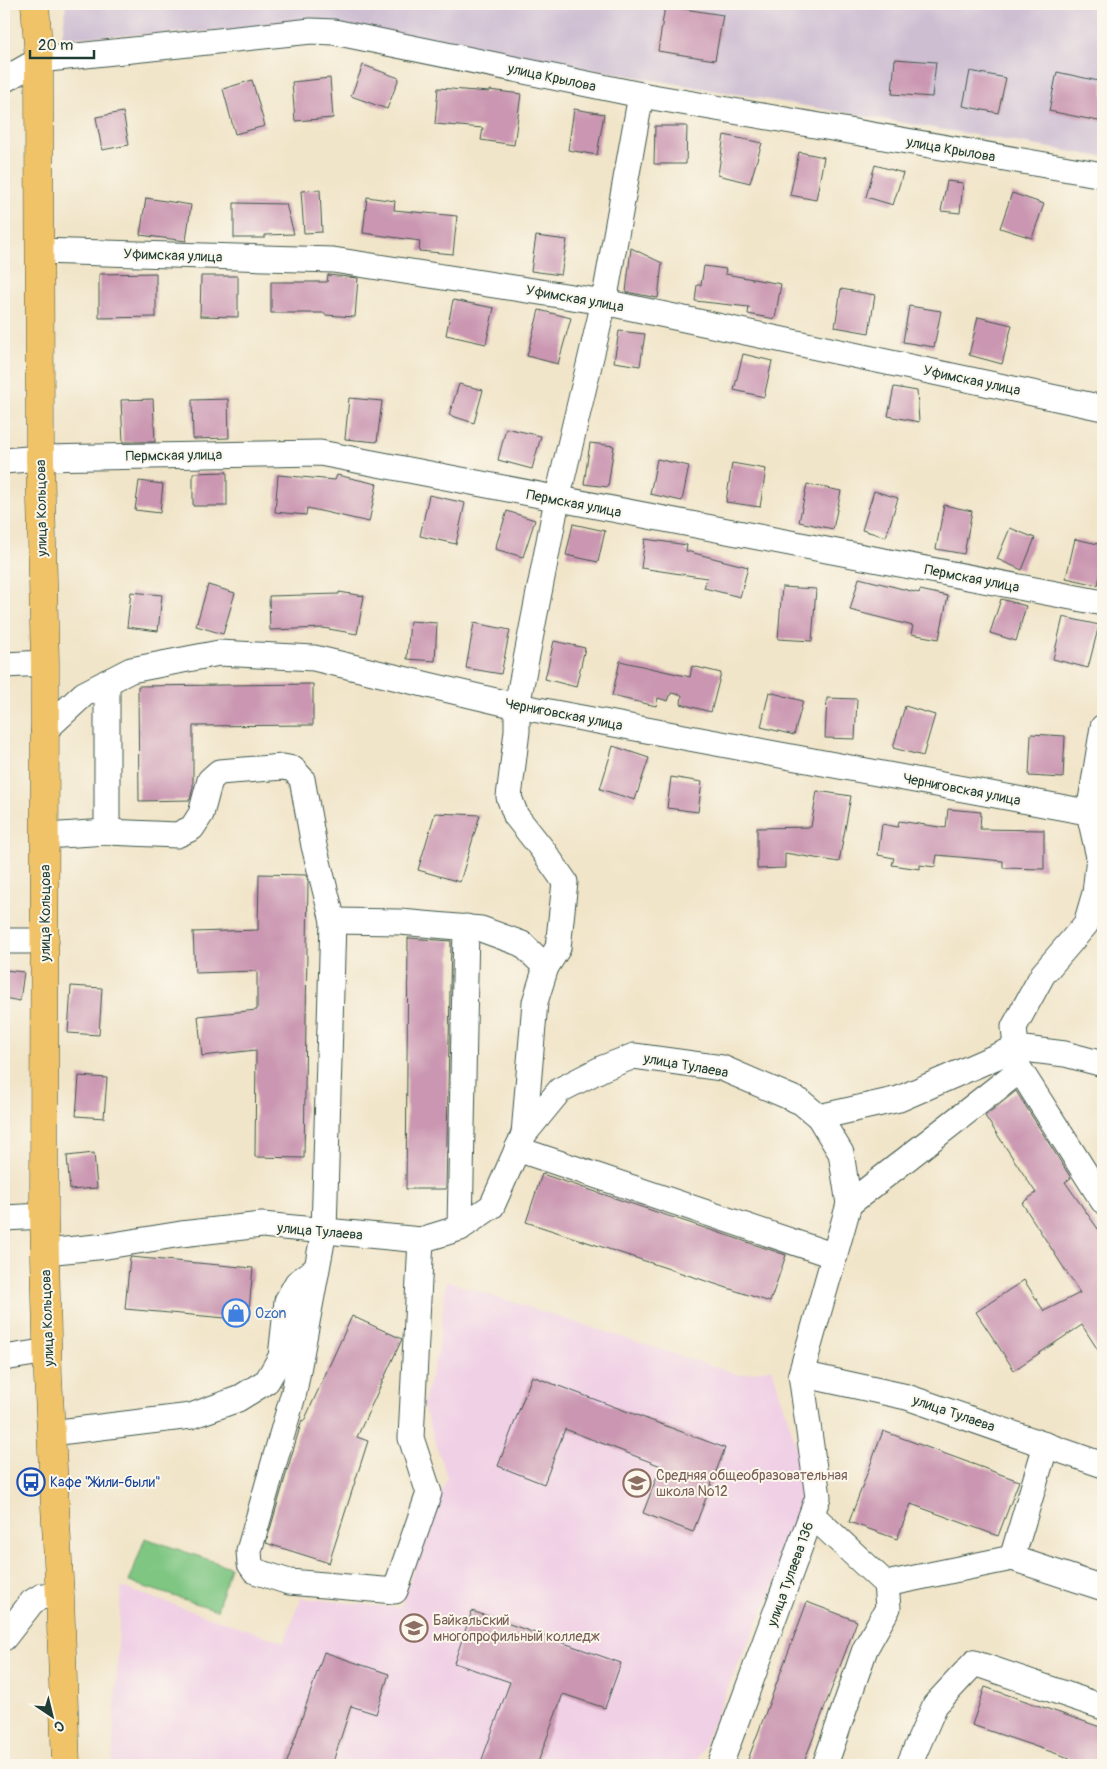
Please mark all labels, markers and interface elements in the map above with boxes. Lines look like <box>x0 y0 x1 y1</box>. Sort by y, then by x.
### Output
scale bar <box>30 28 94 60</box>
text: 20 m <box>38 36 73 55</box>
street label: улица Крылова <box>505 60 598 95</box>
street label: улица Крылова <box>904 133 997 166</box>
street label: Уфимская улица <box>123 245 223 266</box>
street label: Уфимская улица <box>525 282 625 315</box>
street label: Уфимская улица <box>922 362 1022 399</box>
street label: Пермская улица <box>126 446 222 465</box>
street label: улица Кольцова <box>32 459 51 558</box>
street label: Пермская улица <box>525 486 623 521</box>
street label: Пермская улица <box>923 561 1021 596</box>
street label: Черниговская улица <box>504 695 624 734</box>
street label: Черниговская улица <box>902 770 1022 809</box>
street label: улица Кольцова <box>37 865 54 962</box>
street label: улица Тулаева <box>641 1049 730 1081</box>
street label: улица Тулаева <box>275 1219 363 1244</box>
street label: улица Кольцова <box>37 1269 58 1368</box>
shop icon: Ozon <box>221 1298 251 1328</box>
place label: Ozon <box>255 1305 287 1322</box>
street label: улица Тулаева <box>910 1391 997 1435</box>
bus stop icon: Кафе "Жили-были" <box>16 1467 46 1497</box>
place label: Средняя общеобразовательная школа №12 <box>656 1467 848 1500</box>
school or university icon: Средняя общеобразовательная школа №12 <box>622 1468 652 1498</box>
place label: Кафе "Жили-были" <box>50 1474 161 1491</box>
street label: улица Тулаева 136 <box>763 1519 817 1630</box>
place label: Байкальский многопрофильный колледж <box>433 1612 600 1645</box>
school or university icon: Байкальский многопрофильный колледж <box>399 1613 429 1643</box>
north arrow <box>28 1692 78 1742</box>
text: С <box>50 1717 68 1736</box>

